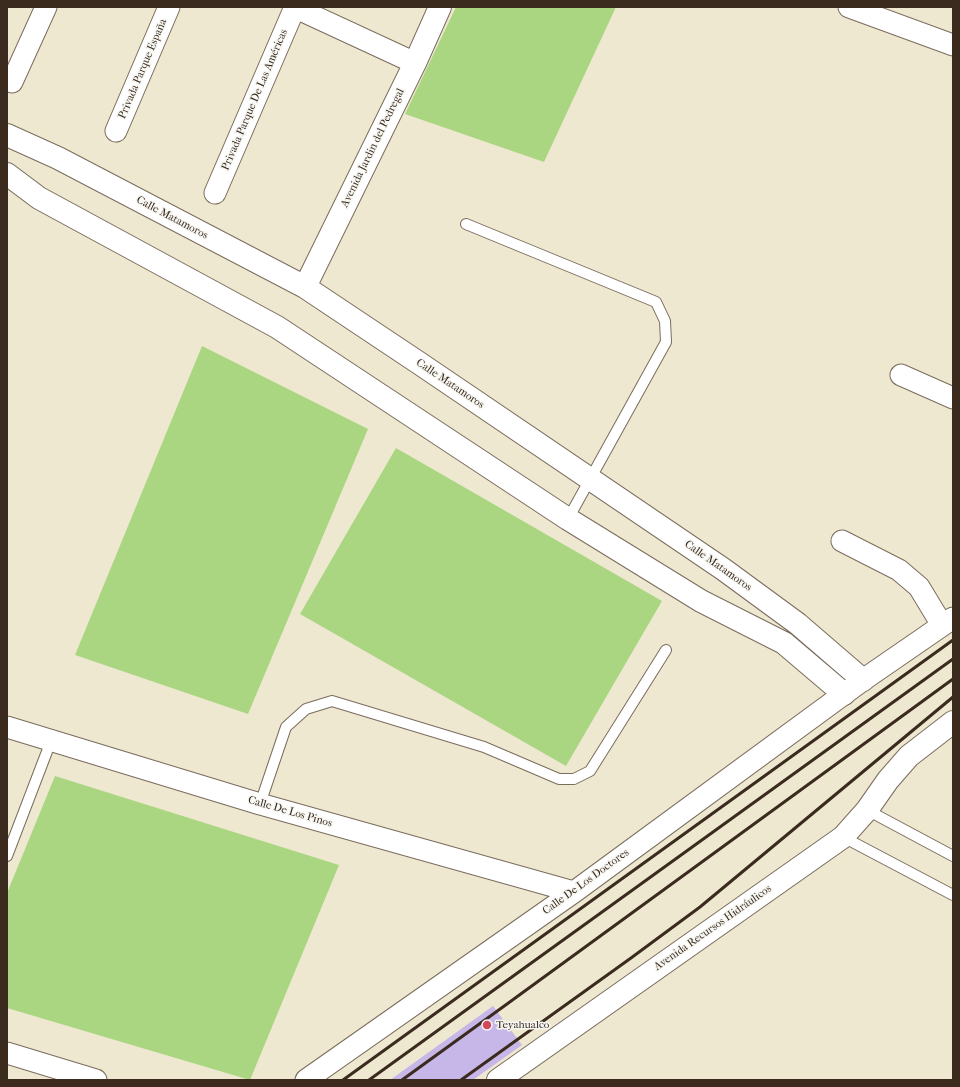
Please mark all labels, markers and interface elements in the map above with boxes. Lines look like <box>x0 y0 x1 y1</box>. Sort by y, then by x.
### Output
street label: Privada Parque España <box>116 17 170 121</box>
street label: Privada Parque De Las Américas <box>219 27 291 173</box>
street label: Avenida Jardin del Pedregal <box>338 86 408 210</box>
street label: Calle Matamoros <box>134 194 210 242</box>
street label: Calle Matamoros <box>413 356 487 412</box>
street label: Calle Matamoros <box>682 538 754 594</box>
street label: Calle De Los Pinos <box>246 794 334 830</box>
street label: Calle De Los Doctores <box>540 846 632 918</box>
street label: Avenida Recursos Hidráulicos <box>652 882 774 974</box>
place label: Teyahualco <box>496 1018 549 1032</box>
marker: Teyahualco <box>481 1019 493 1031</box>

